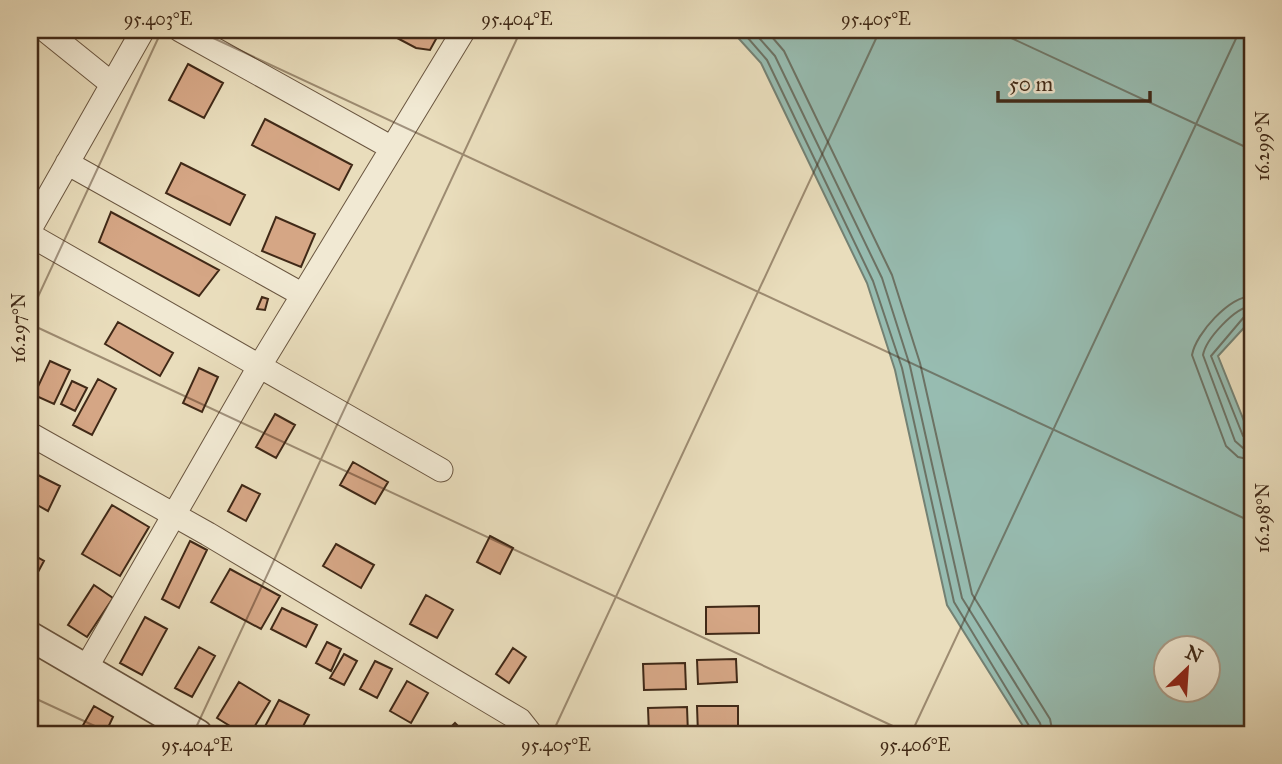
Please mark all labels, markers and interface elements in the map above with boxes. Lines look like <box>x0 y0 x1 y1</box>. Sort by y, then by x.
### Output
text: 95.403°E <box>124 8 192 30</box>
text: 95.404°E <box>481 8 553 30</box>
text: 95.405°E <box>841 8 911 30</box>
scale bar <box>998 60 1151 104</box>
text: 50 m <box>1009 71 1054 97</box>
text: 16.299°N <box>1252 111 1274 181</box>
text: 16.297°N <box>8 293 30 363</box>
text: 16.298°N <box>1252 483 1274 553</box>
north arrow <box>1152 634 1222 704</box>
text: N <box>1182 640 1206 668</box>
text: 95.404°E <box>161 734 233 756</box>
text: 95.405°E <box>521 734 591 756</box>
text: 95.406°E <box>880 734 950 756</box>

